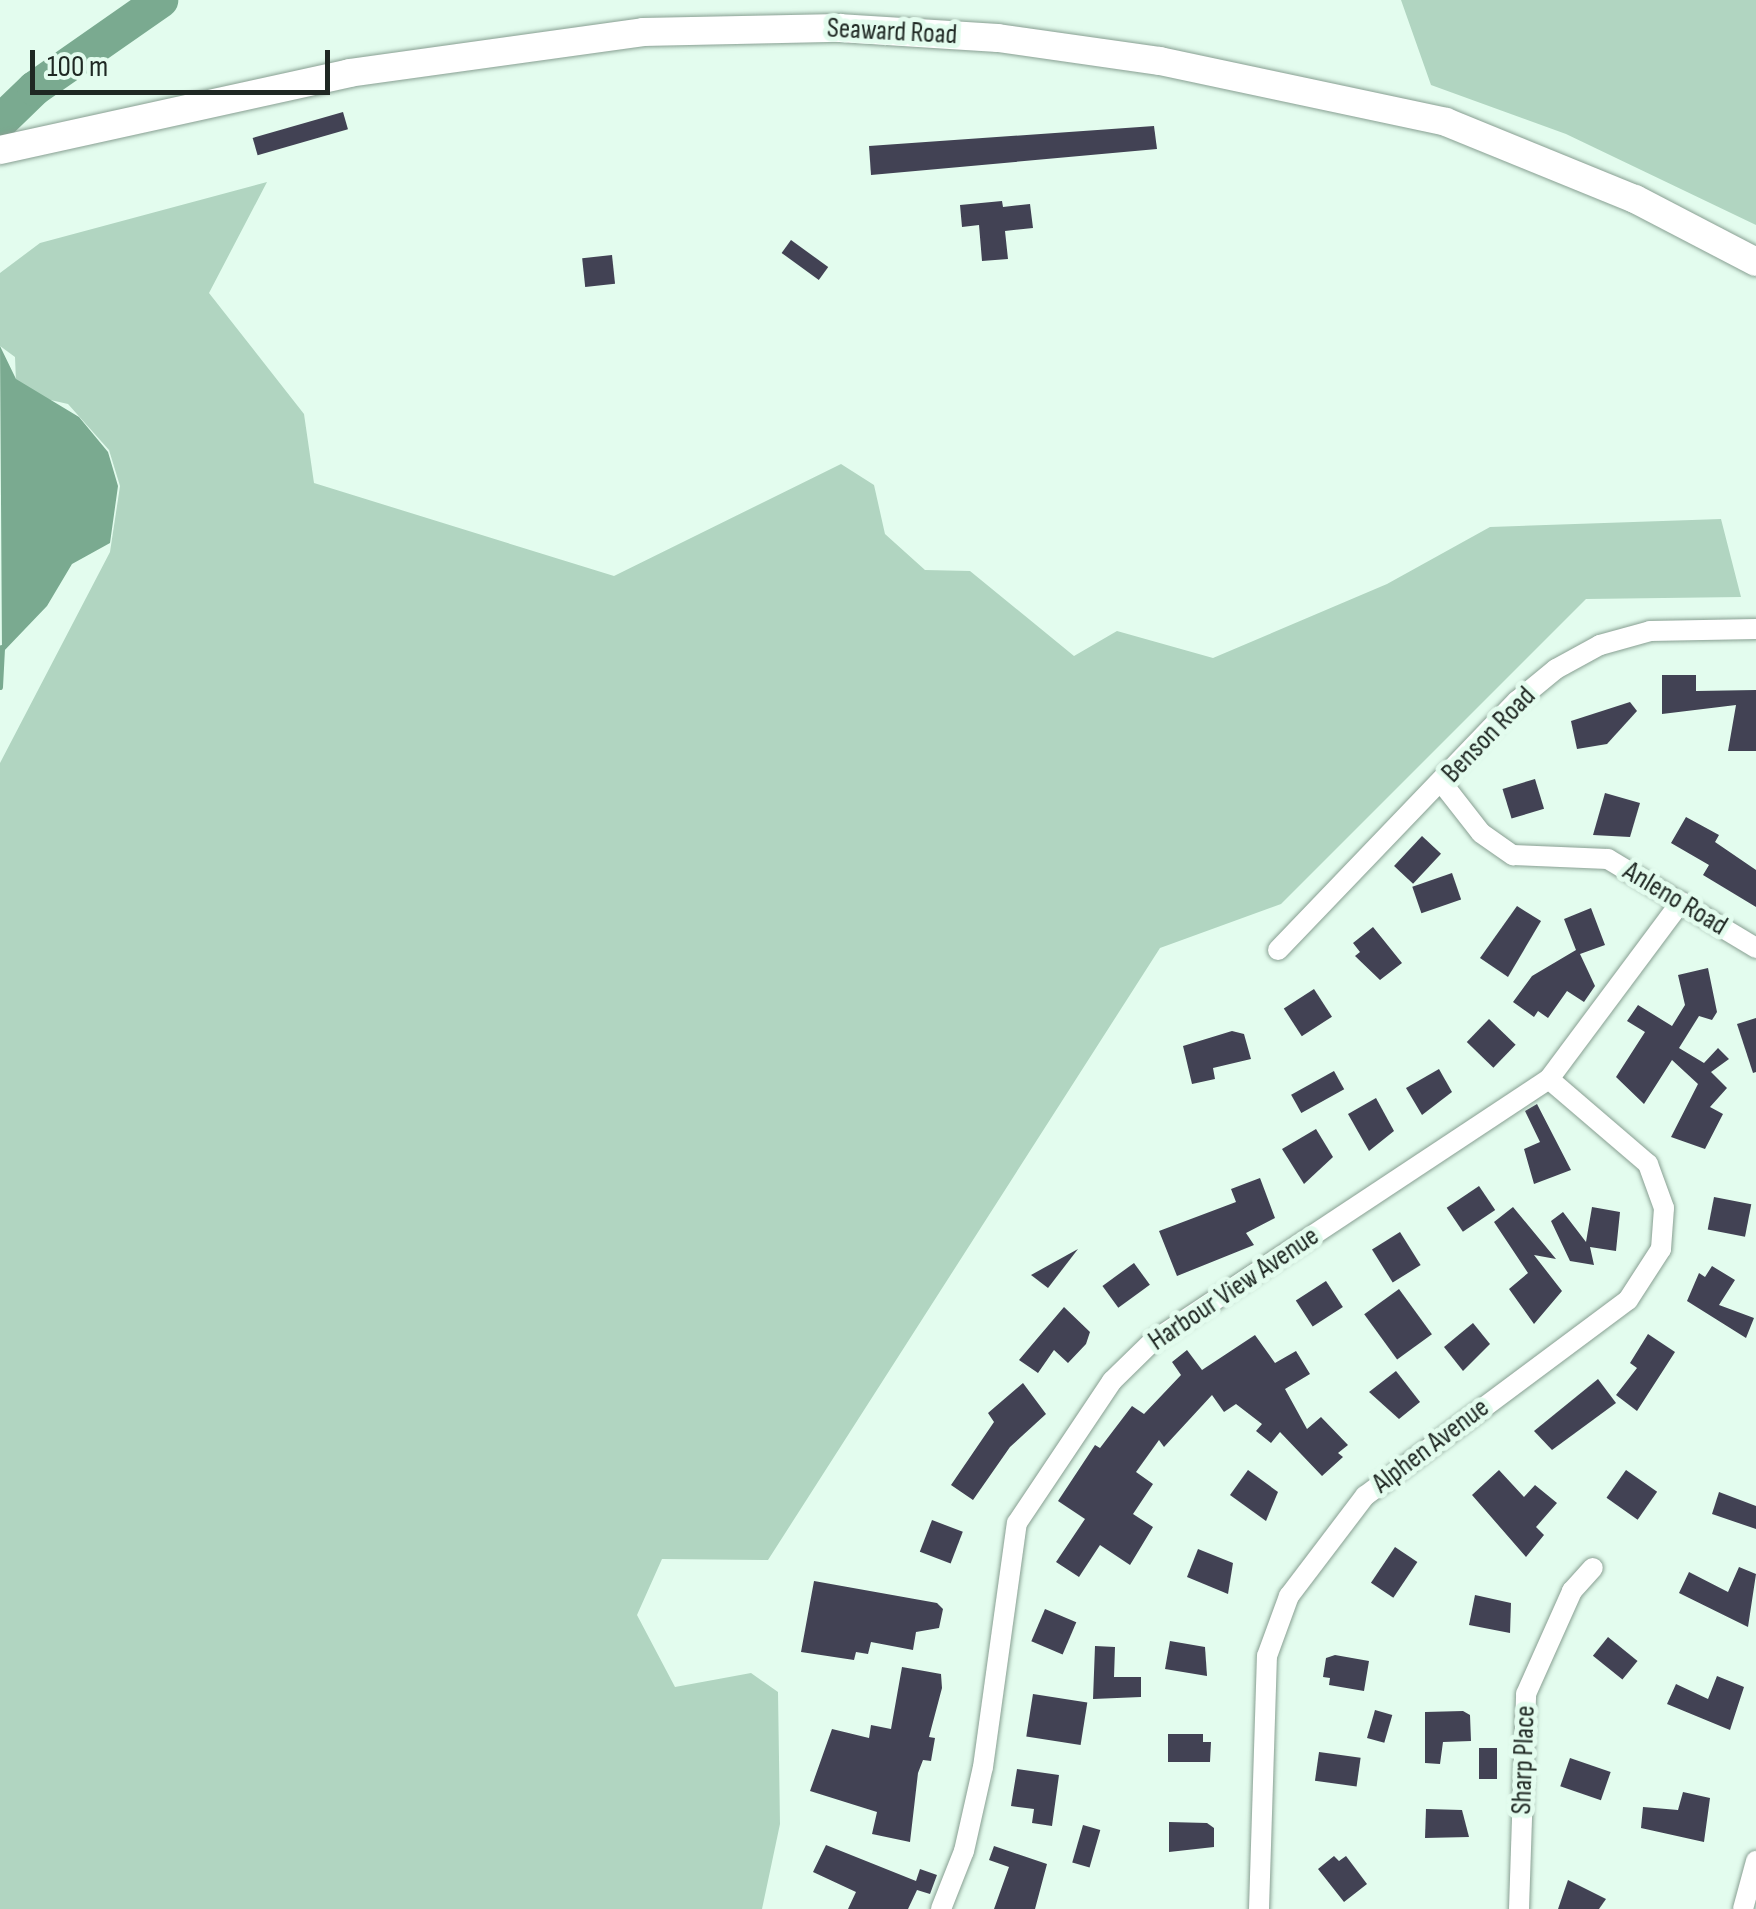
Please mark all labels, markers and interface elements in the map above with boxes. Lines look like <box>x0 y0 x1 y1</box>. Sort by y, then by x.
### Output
street label: Seaward Road <box>826 12 958 52</box>
scale bar <box>35 30 335 92</box>
text: 100 m <box>47 49 108 85</box>
street label: Benson Road <box>1435 680 1543 790</box>
street label: Anleno Road <box>1617 855 1733 943</box>
street label: Harbour View Avenue <box>1143 1220 1325 1358</box>
street label: Alphen Avenue <box>1366 1391 1496 1501</box>
street label: Sharp Place <box>1505 1705 1543 1815</box>

